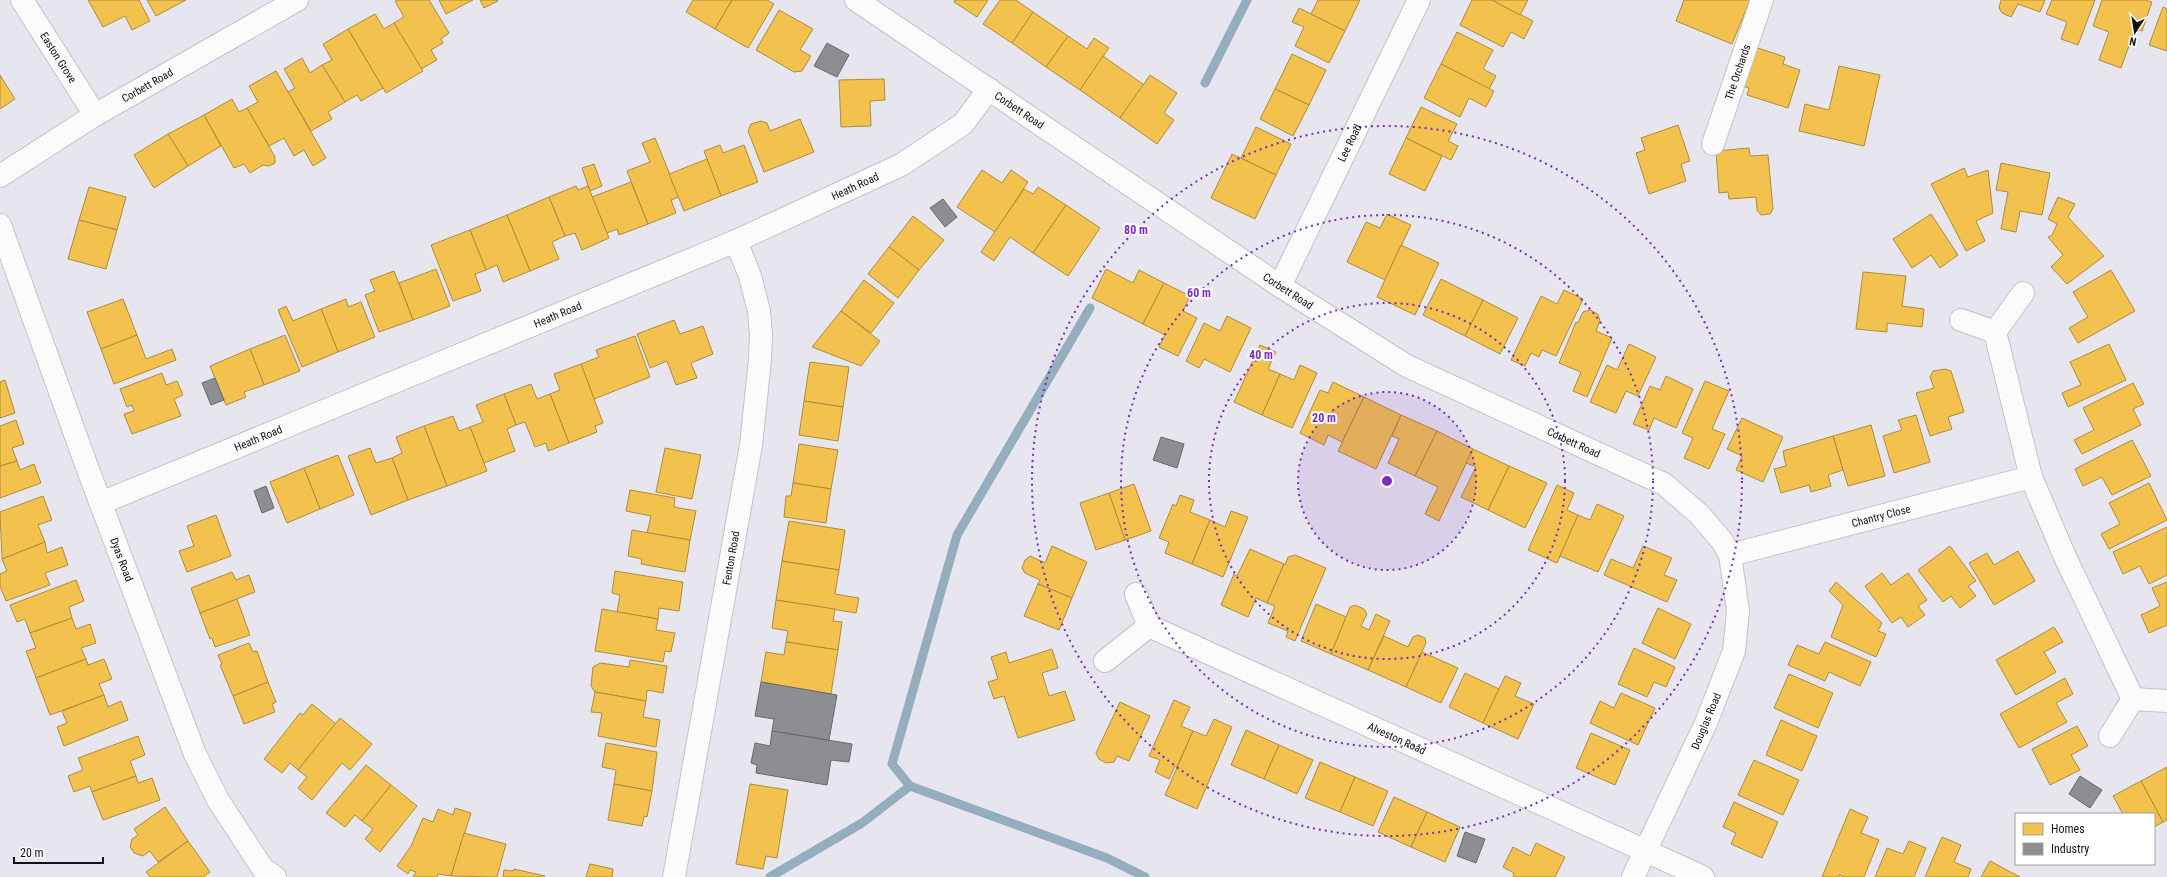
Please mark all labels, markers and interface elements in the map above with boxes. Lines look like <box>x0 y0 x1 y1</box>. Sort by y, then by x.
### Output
north arrow <box>2115 12 2155 52</box>
street label: Easton Grove <box>37 30 79 85</box>
text: N <box>2128 34 2138 48</box>
street label: The Orchards <box>1722 43 1753 102</box>
street label: Corbett Road <box>120 66 175 105</box>
street label: Corbett Road <box>992 89 1046 132</box>
street label: Lee Road <box>1335 122 1365 164</box>
street label: Heath Road <box>830 170 881 203</box>
text: 80 m <box>1124 223 1148 237</box>
street label: Corbett Road <box>1260 270 1315 312</box>
text: 60 m <box>1187 286 1211 300</box>
street label: Heath Road <box>532 299 584 331</box>
text: 40 m <box>1249 348 1273 362</box>
text: 20 m <box>1312 411 1336 425</box>
street label: Heath Road <box>233 423 284 454</box>
street label: Corbett Road <box>1545 425 1602 461</box>
centre of rings <box>1380 474 1394 488</box>
street label: Chantry Close <box>1850 502 1912 530</box>
street label: Fenton Road <box>720 530 743 586</box>
street label: Dyas Road <box>107 536 135 583</box>
street label: Douglas Road <box>1689 691 1724 751</box>
street label: Alveston Road <box>1365 720 1428 757</box>
legend <box>2015 813 2155 865</box>
text: Homes <box>2051 822 2085 836</box>
scale bar <box>14 839 103 865</box>
text: Industry <box>2051 842 2089 856</box>
text: 20 m <box>20 846 44 860</box>

